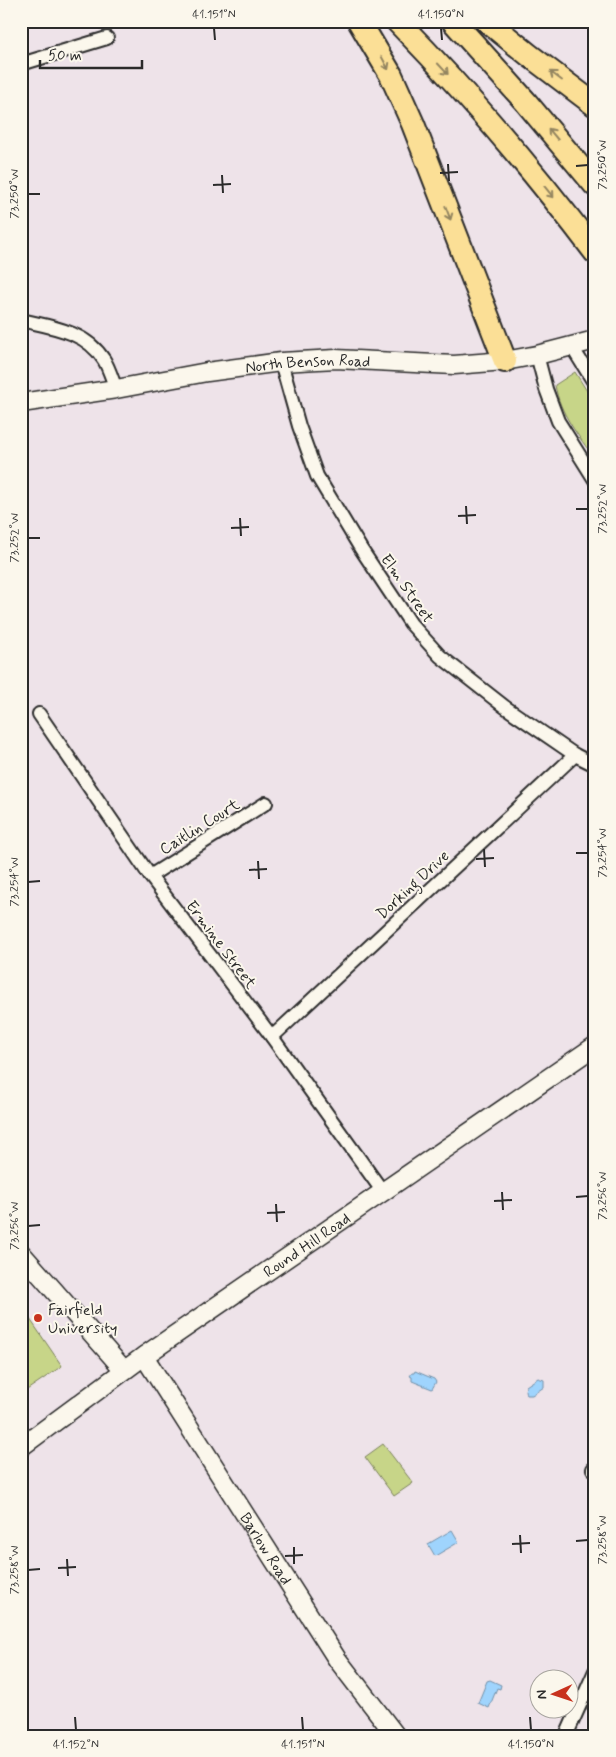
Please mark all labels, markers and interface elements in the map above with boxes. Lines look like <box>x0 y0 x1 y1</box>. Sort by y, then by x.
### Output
text: 41.151°N <box>192 7 236 23</box>
text: 41.150°N <box>418 7 464 23</box>
scale bar <box>40 38 142 70</box>
text: 50 m <box>48 46 82 66</box>
one-way arrow <box>381 55 390 70</box>
one-way arrow <box>437 63 449 75</box>
one-way arrow <box>549 70 562 81</box>
one-way arrow <box>548 127 559 140</box>
text: 73.250°W <box>595 140 611 190</box>
text: 73.250°W <box>7 169 23 219</box>
one-way arrow <box>543 185 554 198</box>
one-way arrow <box>444 204 453 220</box>
street label: North Benson Road <box>244 350 371 379</box>
text: 73.252°W <box>595 484 611 534</box>
text: 73.252°W <box>7 513 23 563</box>
street label: Elm Street <box>375 550 438 628</box>
street label: Caitlin Court <box>156 794 244 860</box>
text: 73.254°W <box>595 828 611 878</box>
street label: Dorking Drive <box>372 846 455 925</box>
text: 73.254°W <box>7 857 23 907</box>
street label: Ermine Street <box>181 897 261 994</box>
text: 73.256°W <box>595 1172 611 1220</box>
text: 73.256°W <box>7 1202 23 1250</box>
street label: Round Hill Road <box>259 1208 355 1283</box>
place label: Fairfield University <box>48 1300 118 1339</box>
marker: Fairfield University <box>32 1312 44 1324</box>
street label: Barlow Road <box>234 1509 296 1589</box>
text: 73.258°W <box>595 1515 611 1564</box>
text: 73.258°W <box>7 1545 23 1594</box>
north arrow <box>528 1670 578 1720</box>
text: N <box>533 1689 551 1700</box>
text: 41.152°N <box>53 1737 99 1753</box>
text: 41.151°N <box>281 1737 325 1753</box>
text: 41.150°N <box>508 1737 554 1753</box>

